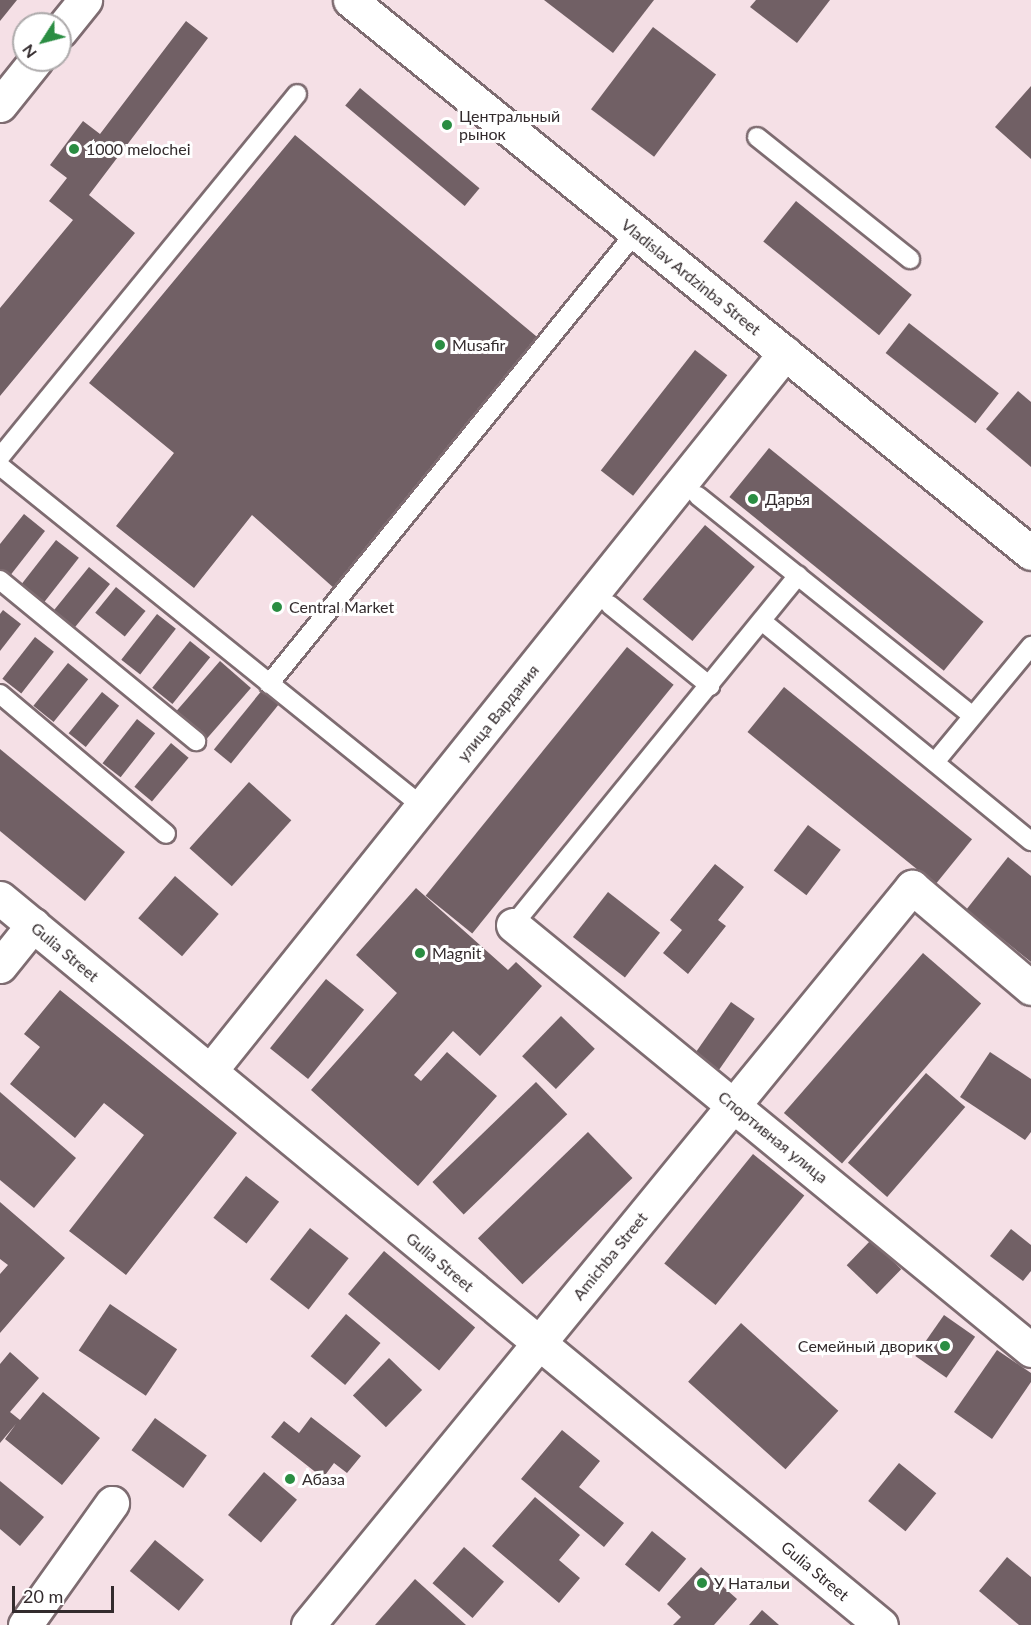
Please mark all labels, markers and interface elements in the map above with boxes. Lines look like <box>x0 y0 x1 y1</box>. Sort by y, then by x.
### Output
north arrow <box>12 12 72 72</box>
text: N <box>17 41 40 62</box>
place label: Центральный рынок <box>459 106 560 144</box>
marker: Центральный рынок <box>440 118 454 132</box>
place label: 1000 melochei <box>86 139 191 159</box>
marker: 1000 melochei <box>67 142 81 156</box>
street label: Vladislav Ardzinba Street <box>617 215 765 339</box>
place label: Musafir <box>452 335 505 355</box>
marker: Musafir <box>433 338 447 352</box>
place label: Дарья <box>765 489 810 509</box>
marker: Дарья <box>746 492 760 506</box>
place label: Central Market <box>289 597 394 617</box>
marker: Central Market <box>270 600 284 614</box>
street label: улица Вардания <box>453 661 543 765</box>
street label: Gulia Street <box>27 918 103 986</box>
place label: Magnit <box>432 943 481 963</box>
marker: Magnit <box>413 946 427 960</box>
street label: Спортивная улица <box>714 1087 832 1187</box>
street label: Amichba Street <box>569 1208 651 1304</box>
street label: Gulia Street <box>402 1228 478 1296</box>
place label: Семейный дворик <box>798 1336 933 1356</box>
marker: Семейный дворик <box>938 1339 952 1353</box>
place label: Абаза <box>302 1469 345 1489</box>
marker: Абаза <box>283 1472 297 1486</box>
street label: Gulia Street <box>777 1537 853 1605</box>
place label: У Натальи <box>714 1573 790 1593</box>
scale bar <box>15 1574 117 1612</box>
marker: У Натальи <box>695 1576 709 1590</box>
text: 20 m <box>23 1585 63 1607</box>

